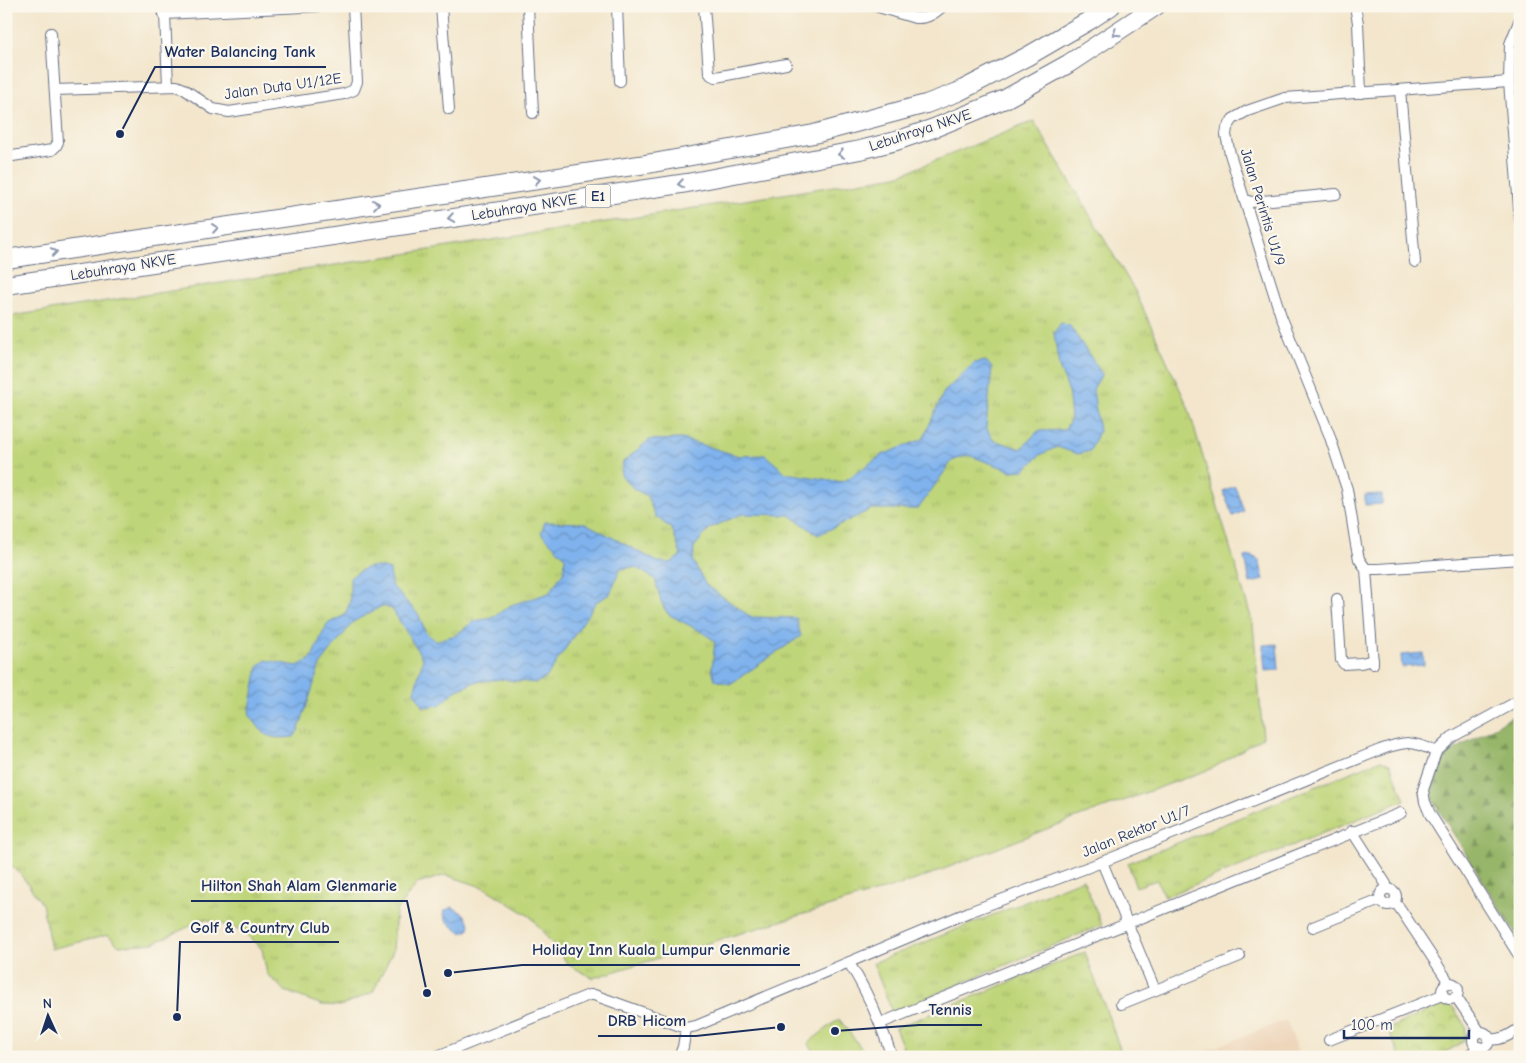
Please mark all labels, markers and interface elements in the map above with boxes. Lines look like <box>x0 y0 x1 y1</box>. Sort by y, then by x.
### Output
one-way arrow <box>1112 27 1121 37</box>
callout: Water Balancing Tank <box>155 36 326 67</box>
text: Water Balancing Tank <box>165 43 315 61</box>
street label: Jalan Duta U1/12E <box>223 69 343 103</box>
street label: Lebuhraya NKVE <box>867 105 973 155</box>
street label: Jalan Perintis U1/9 <box>1237 146 1289 268</box>
one-way arrow <box>836 148 845 159</box>
one-way arrow <box>533 175 541 186</box>
one-way arrow <box>677 178 685 188</box>
road number: E1 <box>586 185 610 208</box>
street label: Lebuhraya NKVE <box>470 190 578 224</box>
one-way arrow <box>372 199 380 210</box>
one-way arrow <box>447 212 455 223</box>
one-way arrow <box>212 223 220 234</box>
one-way arrow <box>51 247 59 258</box>
street label: Lebuhraya NKVE <box>69 250 177 284</box>
street label: Jalan Rektor U1/7 <box>1079 801 1193 861</box>
callout: Hilton Shah Alam Glenmarie <box>191 870 407 901</box>
text: Hilton Shah Alam Glenmarie <box>201 877 397 895</box>
callout: Golf & Country Club <box>180 911 339 942</box>
text: Golf & Country Club <box>190 919 330 937</box>
callout: Holiday Inn Kuala Lumpur Glenmarie <box>522 934 800 965</box>
text: Holiday Inn Kuala Lumpur Glenmarie <box>532 941 790 959</box>
north arrow <box>22 990 72 1040</box>
callout: Tennis <box>919 994 982 1025</box>
text: N <box>42 995 52 1012</box>
text: Tennis <box>928 1001 972 1019</box>
callout: DRB Hicom <box>598 1005 696 1036</box>
scale bar <box>1344 1008 1468 1040</box>
text: DRB Hicom <box>608 1012 686 1030</box>
text: 100 m <box>1351 1016 1393 1034</box>

